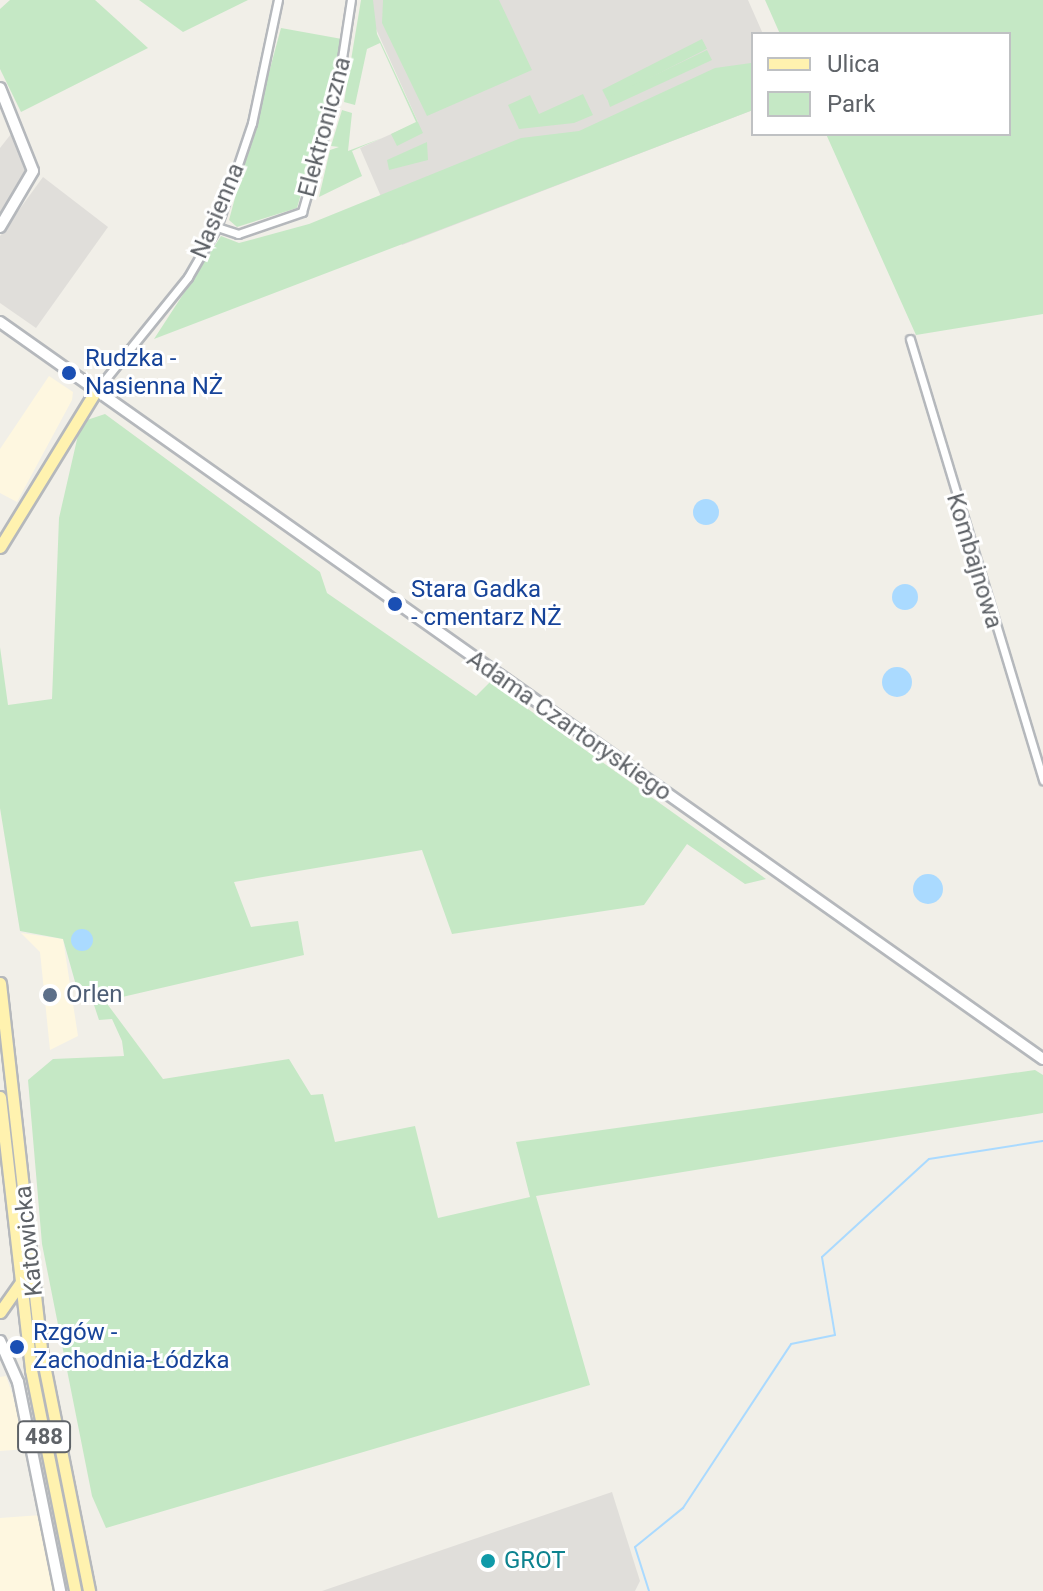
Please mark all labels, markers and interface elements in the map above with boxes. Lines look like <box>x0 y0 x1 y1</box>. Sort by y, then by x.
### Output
legend <box>751 32 1011 136</box>
text: Ulica <box>827 50 880 78</box>
street label: Elektroniczna <box>292 54 358 200</box>
text: Park <box>827 90 875 118</box>
street label: Nasienna <box>185 159 251 263</box>
place label: Rudzka - Nasienna NŻ <box>85 345 223 401</box>
marker: Rudzka - Nasienna NŻ <box>60 364 78 382</box>
street label: Kombajnowa <box>940 490 1008 632</box>
place label: Stara Gadka - cmentarz NŻ <box>411 576 562 632</box>
marker: Stara Gadka - cmentarz NŻ <box>386 595 404 613</box>
street label: Adama Czartoryskiego <box>461 645 677 807</box>
place label: Orlen <box>66 981 122 1009</box>
marker: Orlen <box>41 986 59 1004</box>
street label: Katowicka <box>9 1184 49 1298</box>
place label: Rzgów - Zachodnia-Łódzka <box>33 1319 229 1375</box>
marker: Rzgów - Zachodnia-Łódzka <box>8 1338 26 1356</box>
road number: 488 <box>16 1419 72 1455</box>
place label: GROT <box>504 1547 566 1575</box>
marker: GROT <box>479 1552 497 1570</box>

